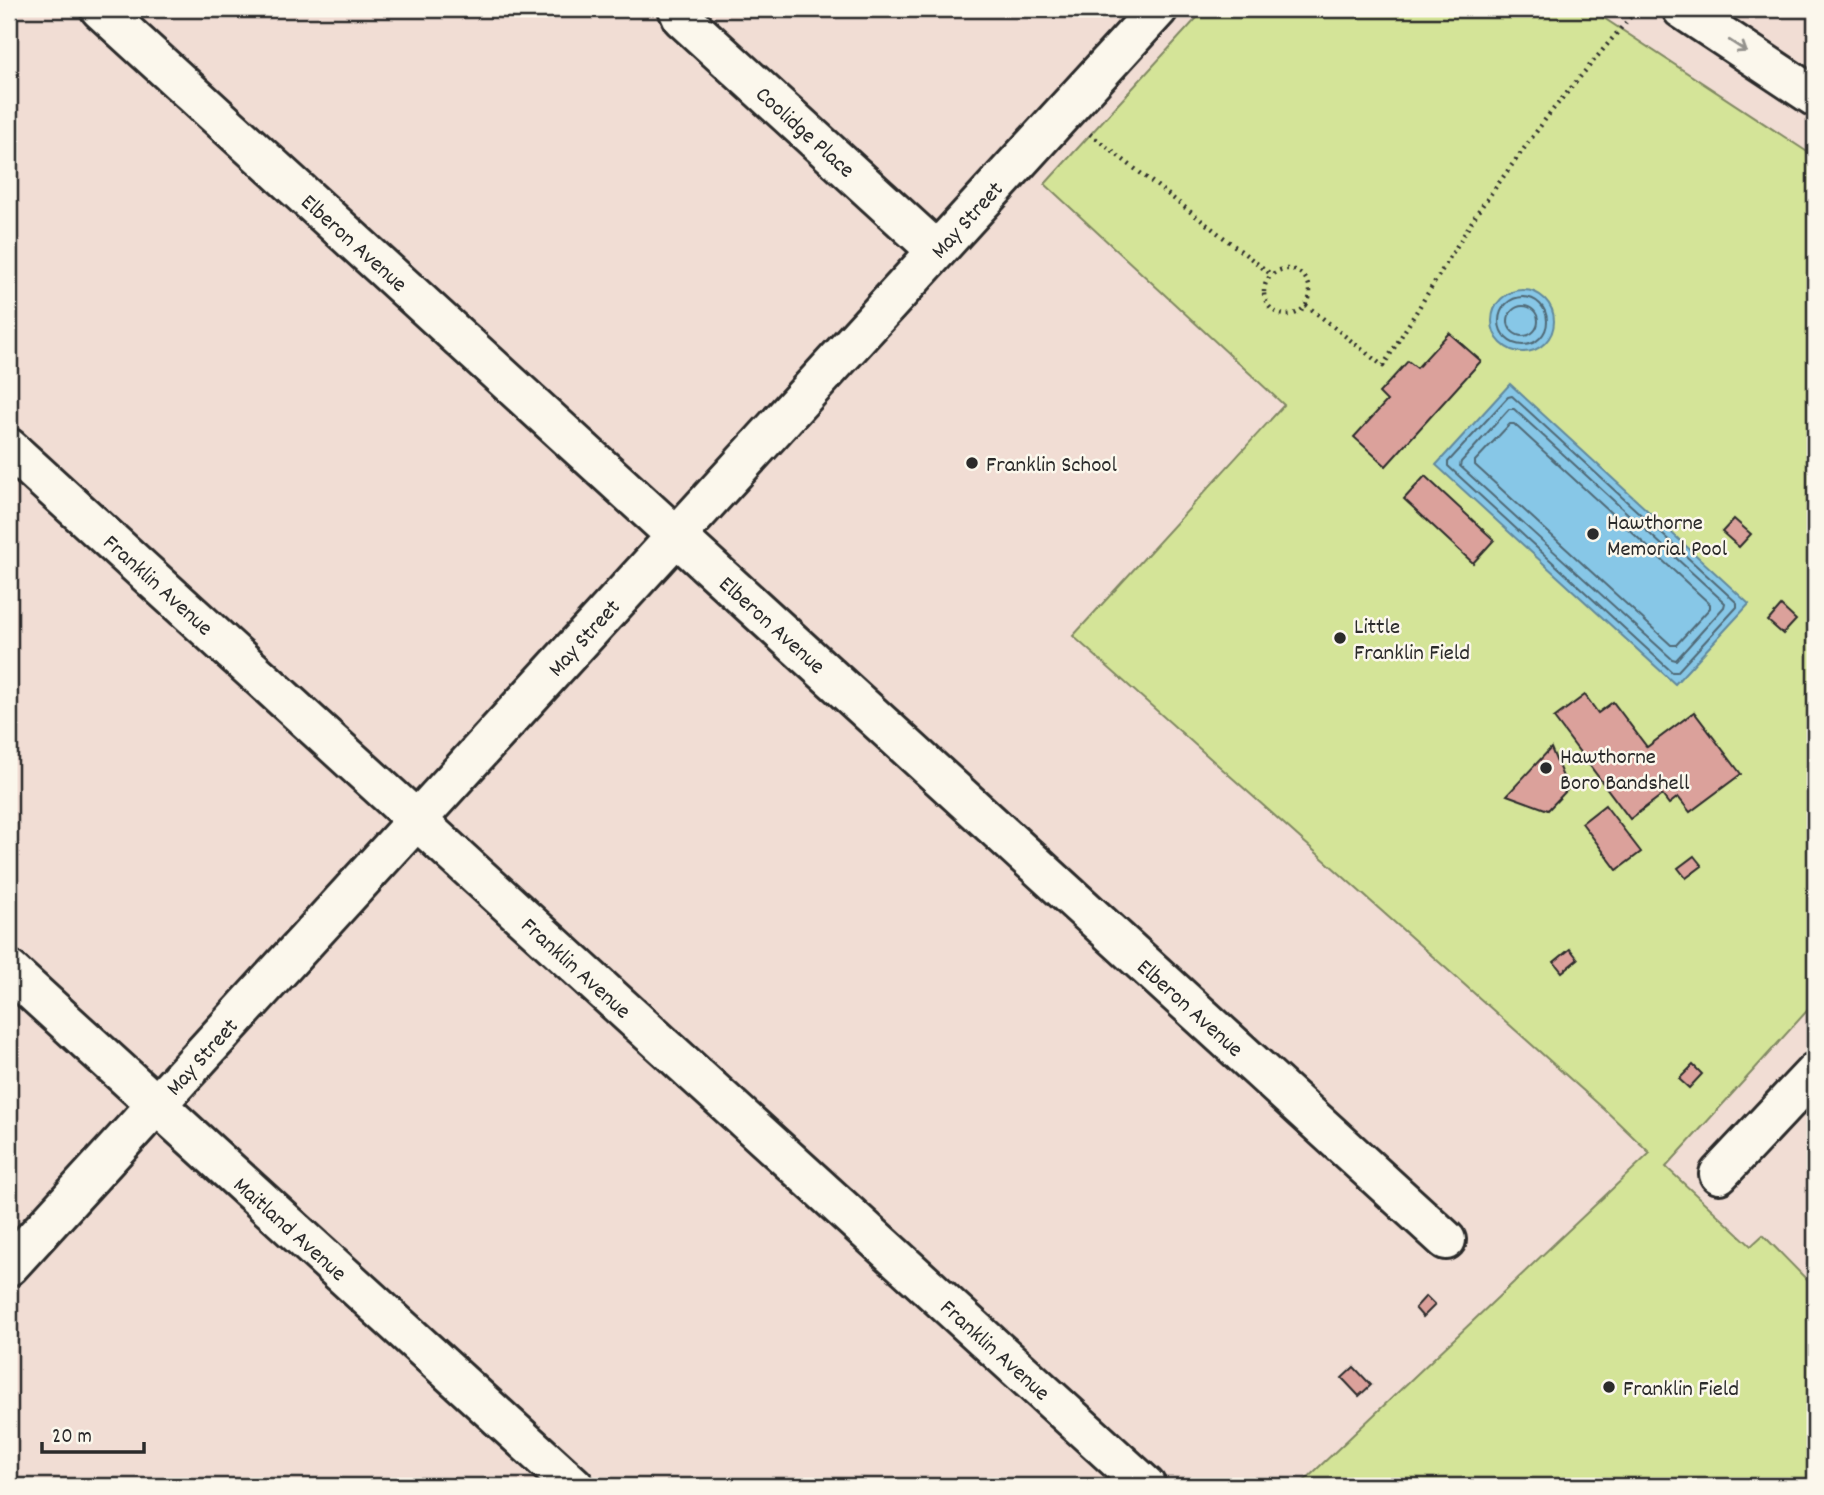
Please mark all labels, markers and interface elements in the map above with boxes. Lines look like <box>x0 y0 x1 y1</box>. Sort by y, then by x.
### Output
one-way arrow <box>1728 40 1748 54</box>
street label: Coolidge Place <box>747 80 861 187</box>
street label: May Street <box>925 175 1013 268</box>
street label: Elberon Avenue <box>292 188 413 302</box>
place label: Franklin School <box>986 450 1118 483</box>
marker: Franklin School <box>964 455 980 471</box>
place label: Hawthorne Memorial Pool <box>1607 508 1728 567</box>
marker: Hawthorne Memorial Pool <box>1585 526 1601 542</box>
street label: Franklin Avenue <box>94 528 219 645</box>
street label: Elberon Avenue <box>710 570 831 684</box>
street label: May Street <box>542 593 630 686</box>
place label: Little Franklin Field <box>1354 612 1470 671</box>
marker: Little Franklin Field <box>1332 630 1348 646</box>
place label: Hawthorne Boro Bandshell <box>1560 742 1690 801</box>
marker: Hawthorne Boro Bandshell <box>1538 760 1554 776</box>
street label: Franklin Avenue <box>512 911 637 1028</box>
street label: Elberon Avenue <box>1128 953 1249 1067</box>
street label: May Street <box>160 1012 248 1105</box>
street label: Maitland Avenue <box>225 1171 353 1291</box>
street label: Franklin Avenue <box>931 1293 1056 1410</box>
place label: Franklin Field <box>1623 1374 1739 1407</box>
marker: Franklin Field <box>1601 1379 1617 1395</box>
scale bar <box>42 1411 144 1455</box>
text: 20 m <box>52 1423 92 1453</box>

